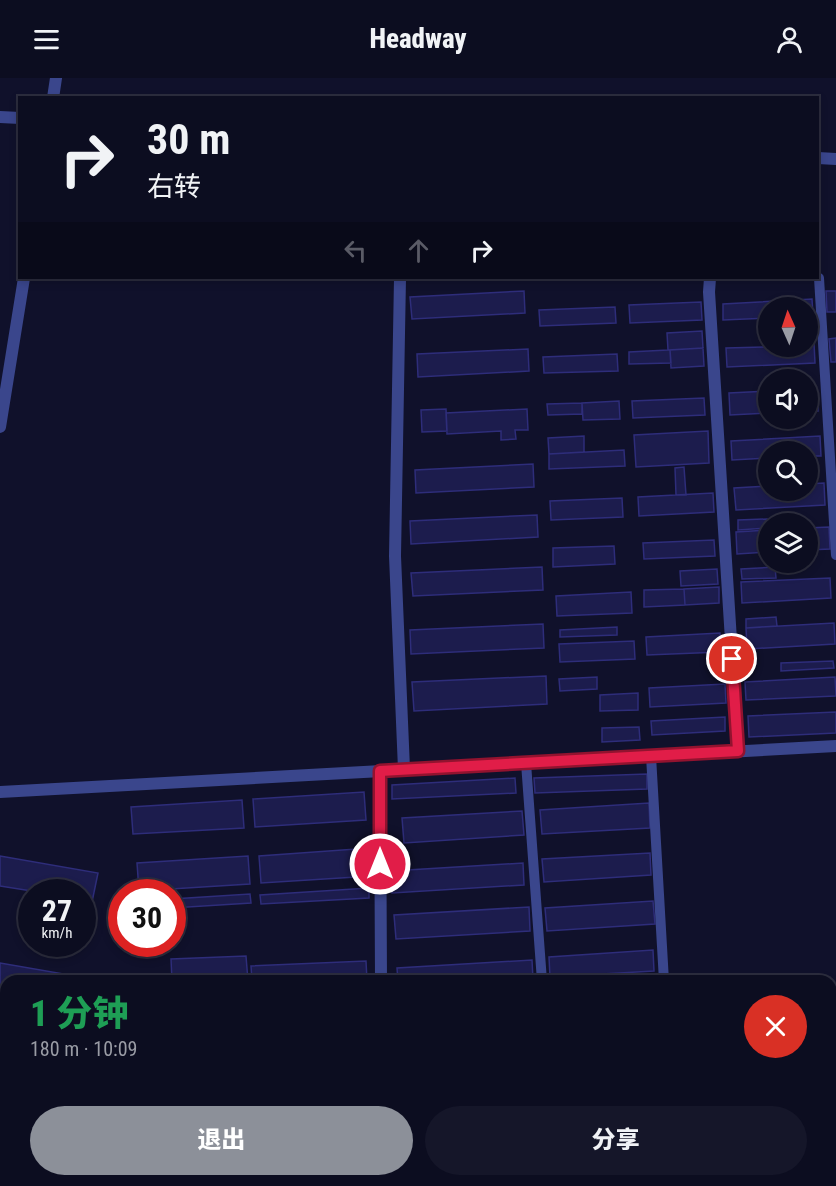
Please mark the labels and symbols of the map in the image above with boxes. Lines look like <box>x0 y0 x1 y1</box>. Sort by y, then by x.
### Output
north arrow <box>758 297 818 357</box>
pin <box>706 633 757 684</box>
position arrow <box>348 832 412 896</box>
speed limit sign: 30 <box>108 879 186 957</box>

